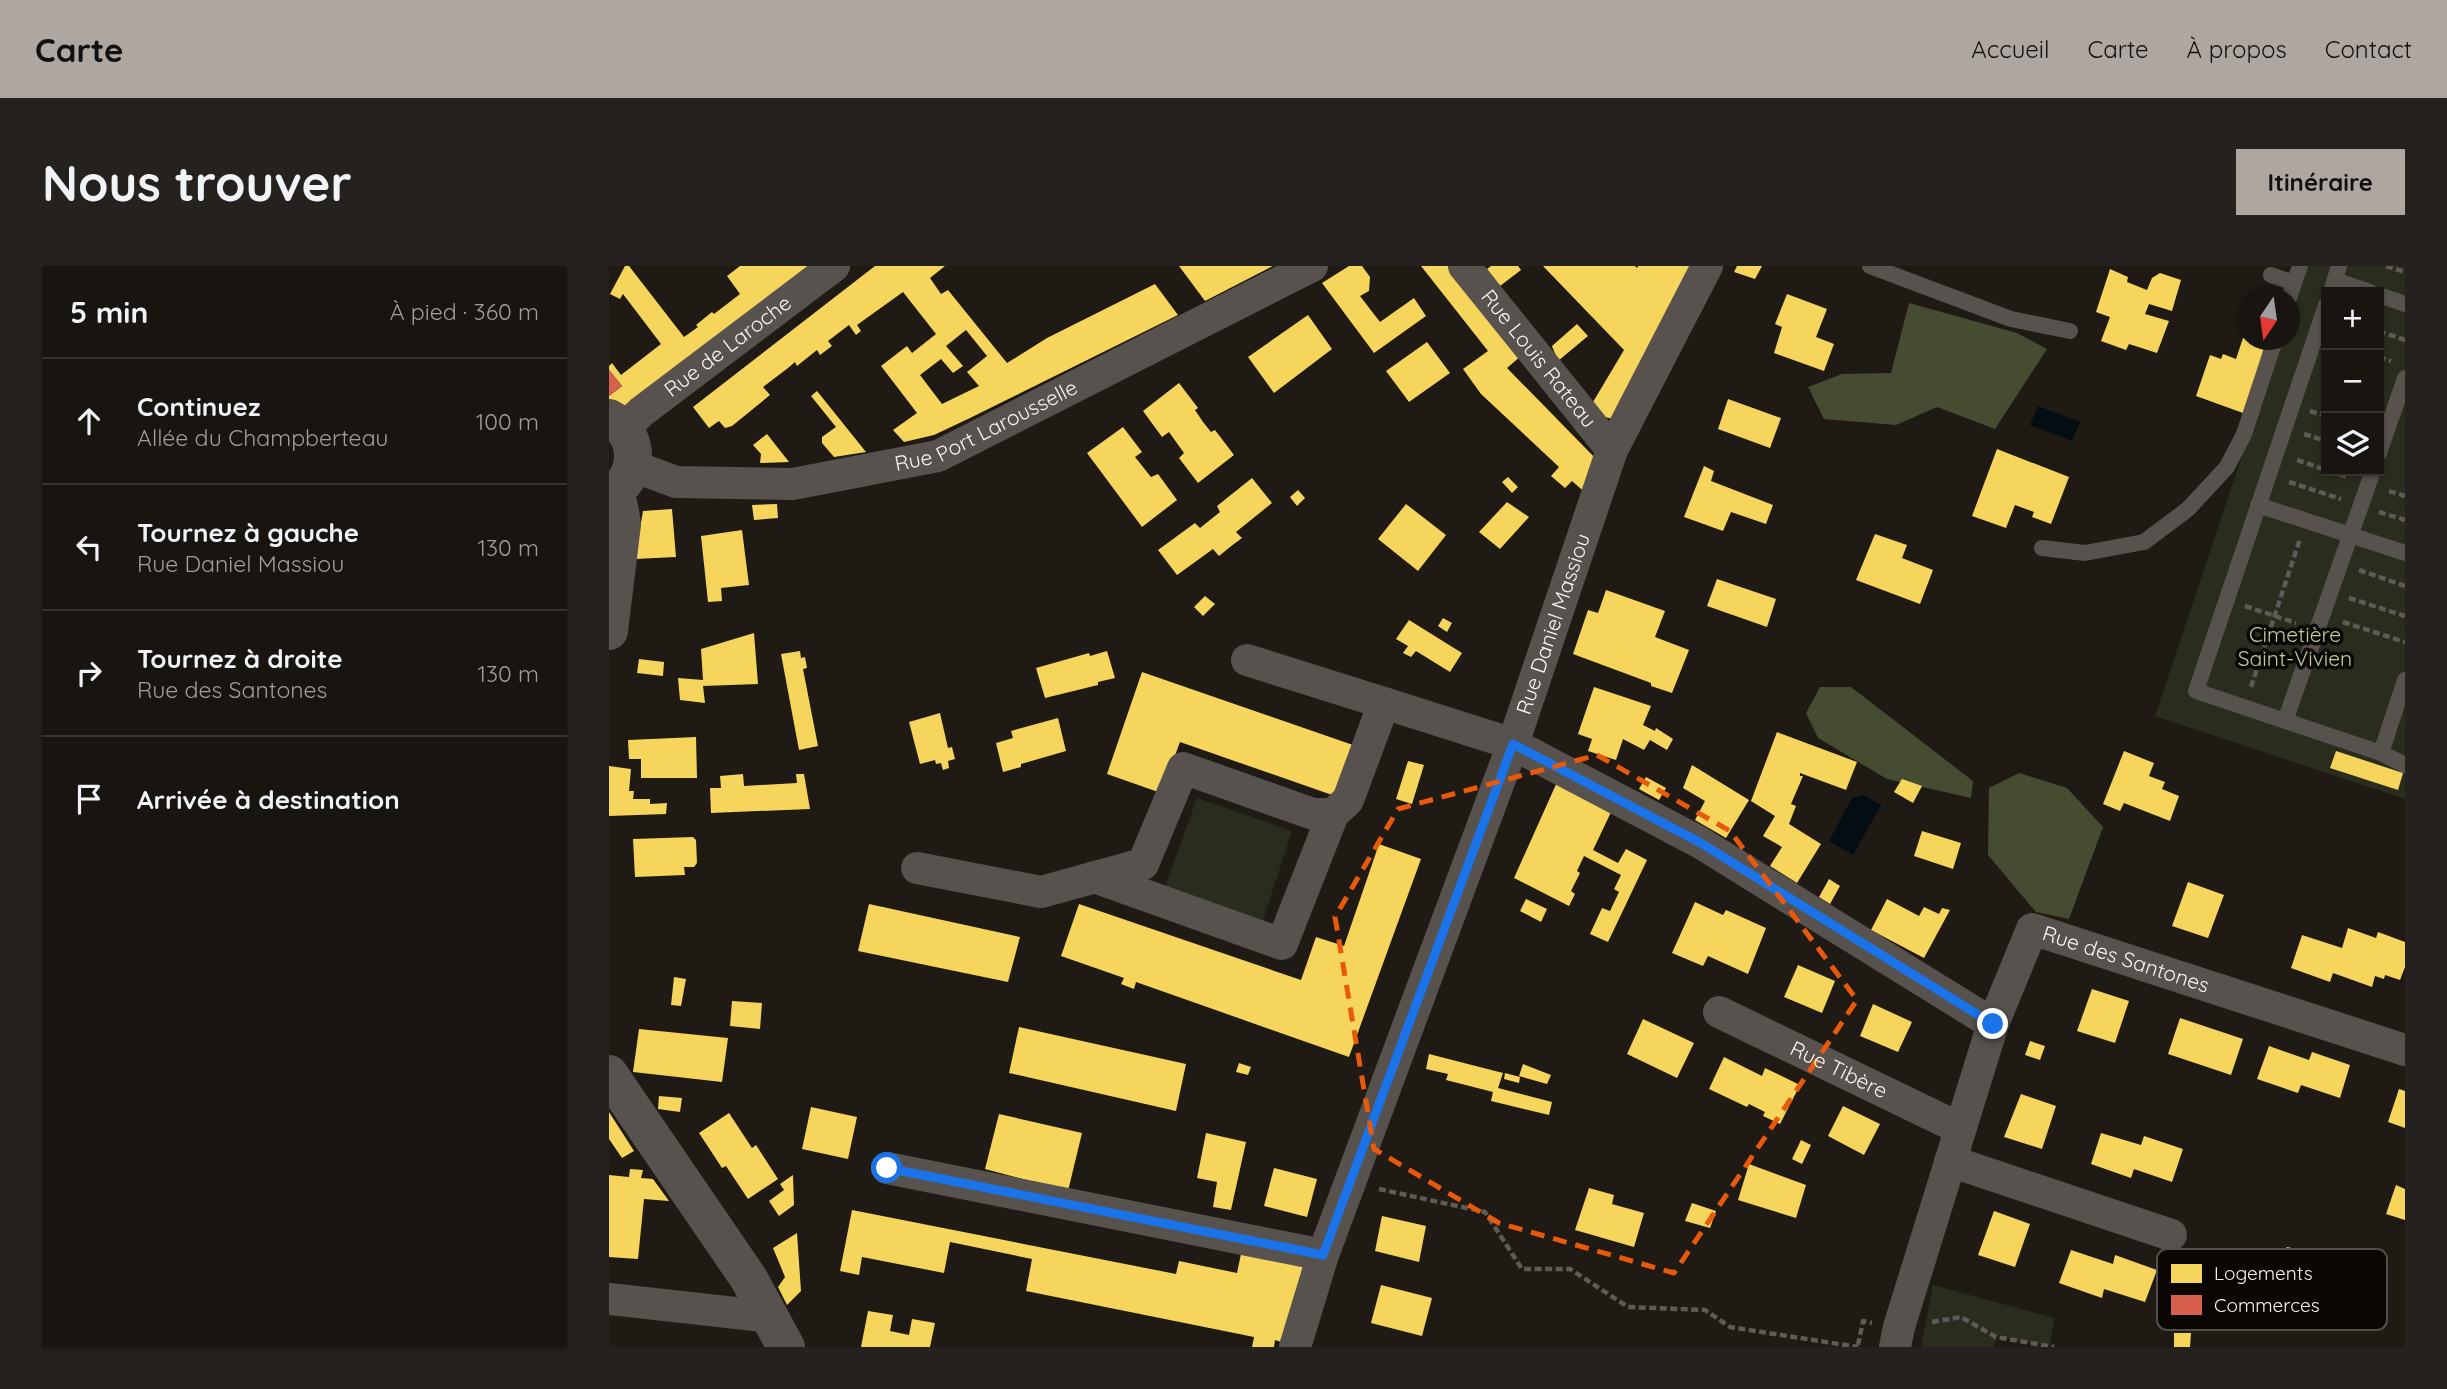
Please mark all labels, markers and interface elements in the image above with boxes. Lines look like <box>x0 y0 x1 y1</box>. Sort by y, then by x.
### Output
text: Carte <box>35 29 124 70</box>
text: Accueil <box>1971 34 2050 64</box>
text: Carte <box>2088 34 2149 64</box>
text: À propos <box>2187 34 2287 64</box>
text: Contact <box>2325 34 2412 64</box>
button: Itinéraire <box>2236 149 2405 215</box>
text: Nous trouver <box>42 152 352 213</box>
street label: Rue Louis Rateau <box>1476 284 1603 432</box>
north arrow <box>2237 287 2300 350</box>
map controls <box>2321 287 2384 476</box>
button: + <box>2321 287 2384 350</box>
street label: Rue de Laroche <box>659 289 796 402</box>
text: 5 min <box>70 293 148 331</box>
text: À pied · 360 m <box>390 297 539 326</box>
button: − <box>2321 350 2384 413</box>
street label: Rue Port Larousselle <box>892 373 1081 476</box>
text: Continuez <box>137 390 260 423</box>
icon: ahead <box>70 402 108 440</box>
text: 100 m <box>476 407 539 436</box>
button: layers <box>2321 413 2384 476</box>
text: Allée du Champberteau <box>137 423 388 452</box>
text: Tournez à gauche <box>137 516 359 549</box>
icon: left <box>70 528 108 566</box>
street label: Rue Daniel Massiou <box>1510 530 1595 718</box>
text: 130 m <box>477 533 539 562</box>
text: Rue Daniel Massiou <box>137 549 344 578</box>
park label: Cimetière Saint-Vivien <box>2238 621 2352 671</box>
text: Tournez à droite <box>137 642 342 675</box>
icon: right <box>70 654 108 692</box>
text: 130 m <box>477 659 539 688</box>
text: Rue des Santones <box>137 675 327 704</box>
icon: arrive <box>70 780 108 818</box>
text: Arrivée à destination <box>137 783 400 816</box>
street label: Rue des Santones <box>2039 919 2213 998</box>
route end <box>1977 1008 2008 1039</box>
street label: Rue Tibère <box>1786 1034 1892 1103</box>
route start <box>871 1152 902 1183</box>
legend <box>2157 1249 2387 1330</box>
text: Logements <box>2214 1261 2313 1285</box>
text: Commerces <box>2214 1293 2320 1317</box>

